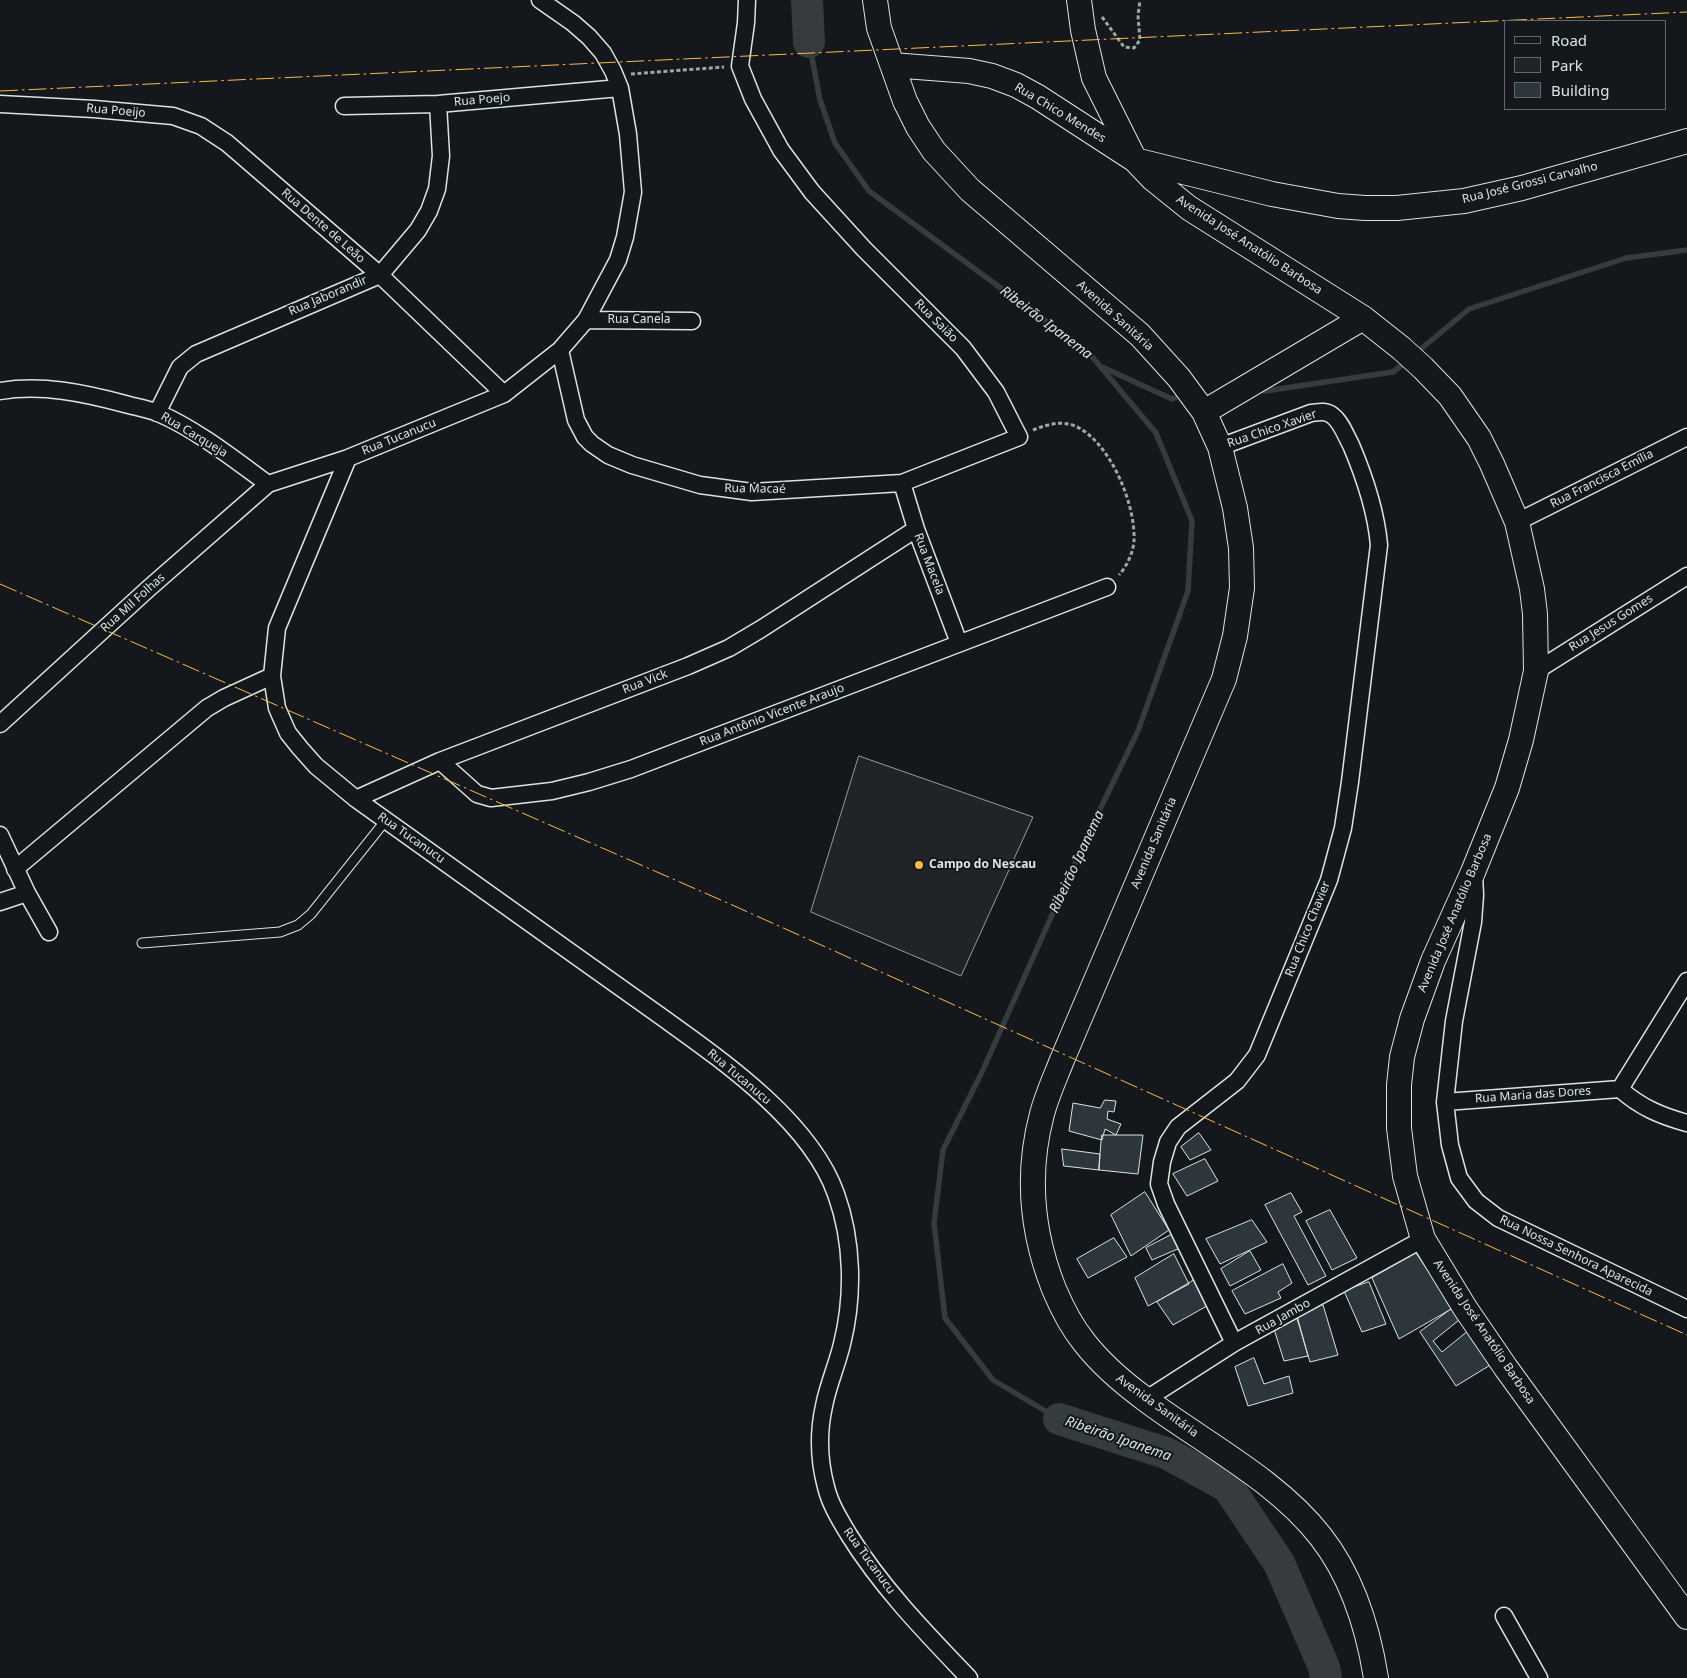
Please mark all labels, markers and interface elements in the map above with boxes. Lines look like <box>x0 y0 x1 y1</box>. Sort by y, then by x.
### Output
legend <box>1504 20 1667 110</box>
text: Road <box>1551 30 1587 50</box>
text: Park <box>1551 55 1583 75</box>
street label: Rua Chico Mendes <box>1012 80 1108 146</box>
text: Building <box>1551 80 1609 100</box>
street label: Rua Poejo <box>453 90 511 110</box>
street label: Rua Poeijo <box>86 101 146 121</box>
street label: Rua José Grossi Carvalho <box>1461 159 1599 207</box>
street label: Rua Dente de Leão <box>278 186 368 266</box>
street label: Avenida José Anatólio Barbosa <box>1173 192 1325 298</box>
street label: Rua Jaborandir <box>287 273 369 319</box>
street label: Avenida Sanitária <box>1074 278 1156 354</box>
water label: Ribeirão Ipanema <box>997 283 1095 363</box>
street label: Rua Saião <box>911 296 961 346</box>
street label: Rua Canela <box>607 313 671 327</box>
street label: Rua Chico Xavier <box>1225 407 1319 451</box>
street label: Rua Carqueja <box>158 409 230 461</box>
street label: Rua Tucanucu <box>360 416 438 458</box>
street label: Rua Francisca Emília <box>1548 447 1656 511</box>
street label: Rua Macaé <box>724 481 786 497</box>
street label: Rua Macela <box>911 531 947 597</box>
street label: Rua Mil Folhas <box>98 570 168 636</box>
street label: Rua Jesus Gomes <box>1566 591 1656 655</box>
street label: Rua Vick <box>620 667 670 697</box>
street label: Rua Antônio Vicente Araujo <box>698 681 846 749</box>
street label: Avenida Sanitária <box>1128 795 1180 891</box>
water label: Ribeirão Ipanema <box>1046 808 1108 916</box>
street label: Rua Tucanucu <box>375 810 447 866</box>
street label: Avenida José Anatólio Barbosa <box>1415 831 1495 995</box>
place label: Campo do Nescau <box>929 858 1036 872</box>
marker: Campo do Nescau <box>913 859 925 871</box>
street label: Rua Chico Chavier <box>1282 879 1334 979</box>
street label: Rua Tucanucu <box>704 1046 774 1108</box>
street label: Rua Maria das Dores <box>1474 1084 1592 1106</box>
street label: Rua Nossa Senhora Aparecida <box>1497 1213 1655 1299</box>
street label: Avenida José Anatólio Barbosa <box>1430 1257 1538 1407</box>
street label: Rua Jambo <box>1253 1296 1313 1338</box>
street label: Avenida Sanitária <box>1113 1371 1201 1441</box>
water label: Ribeirão Ipanema <box>1063 1413 1173 1465</box>
street label: Rua Tucanucu <box>840 1525 898 1597</box>

